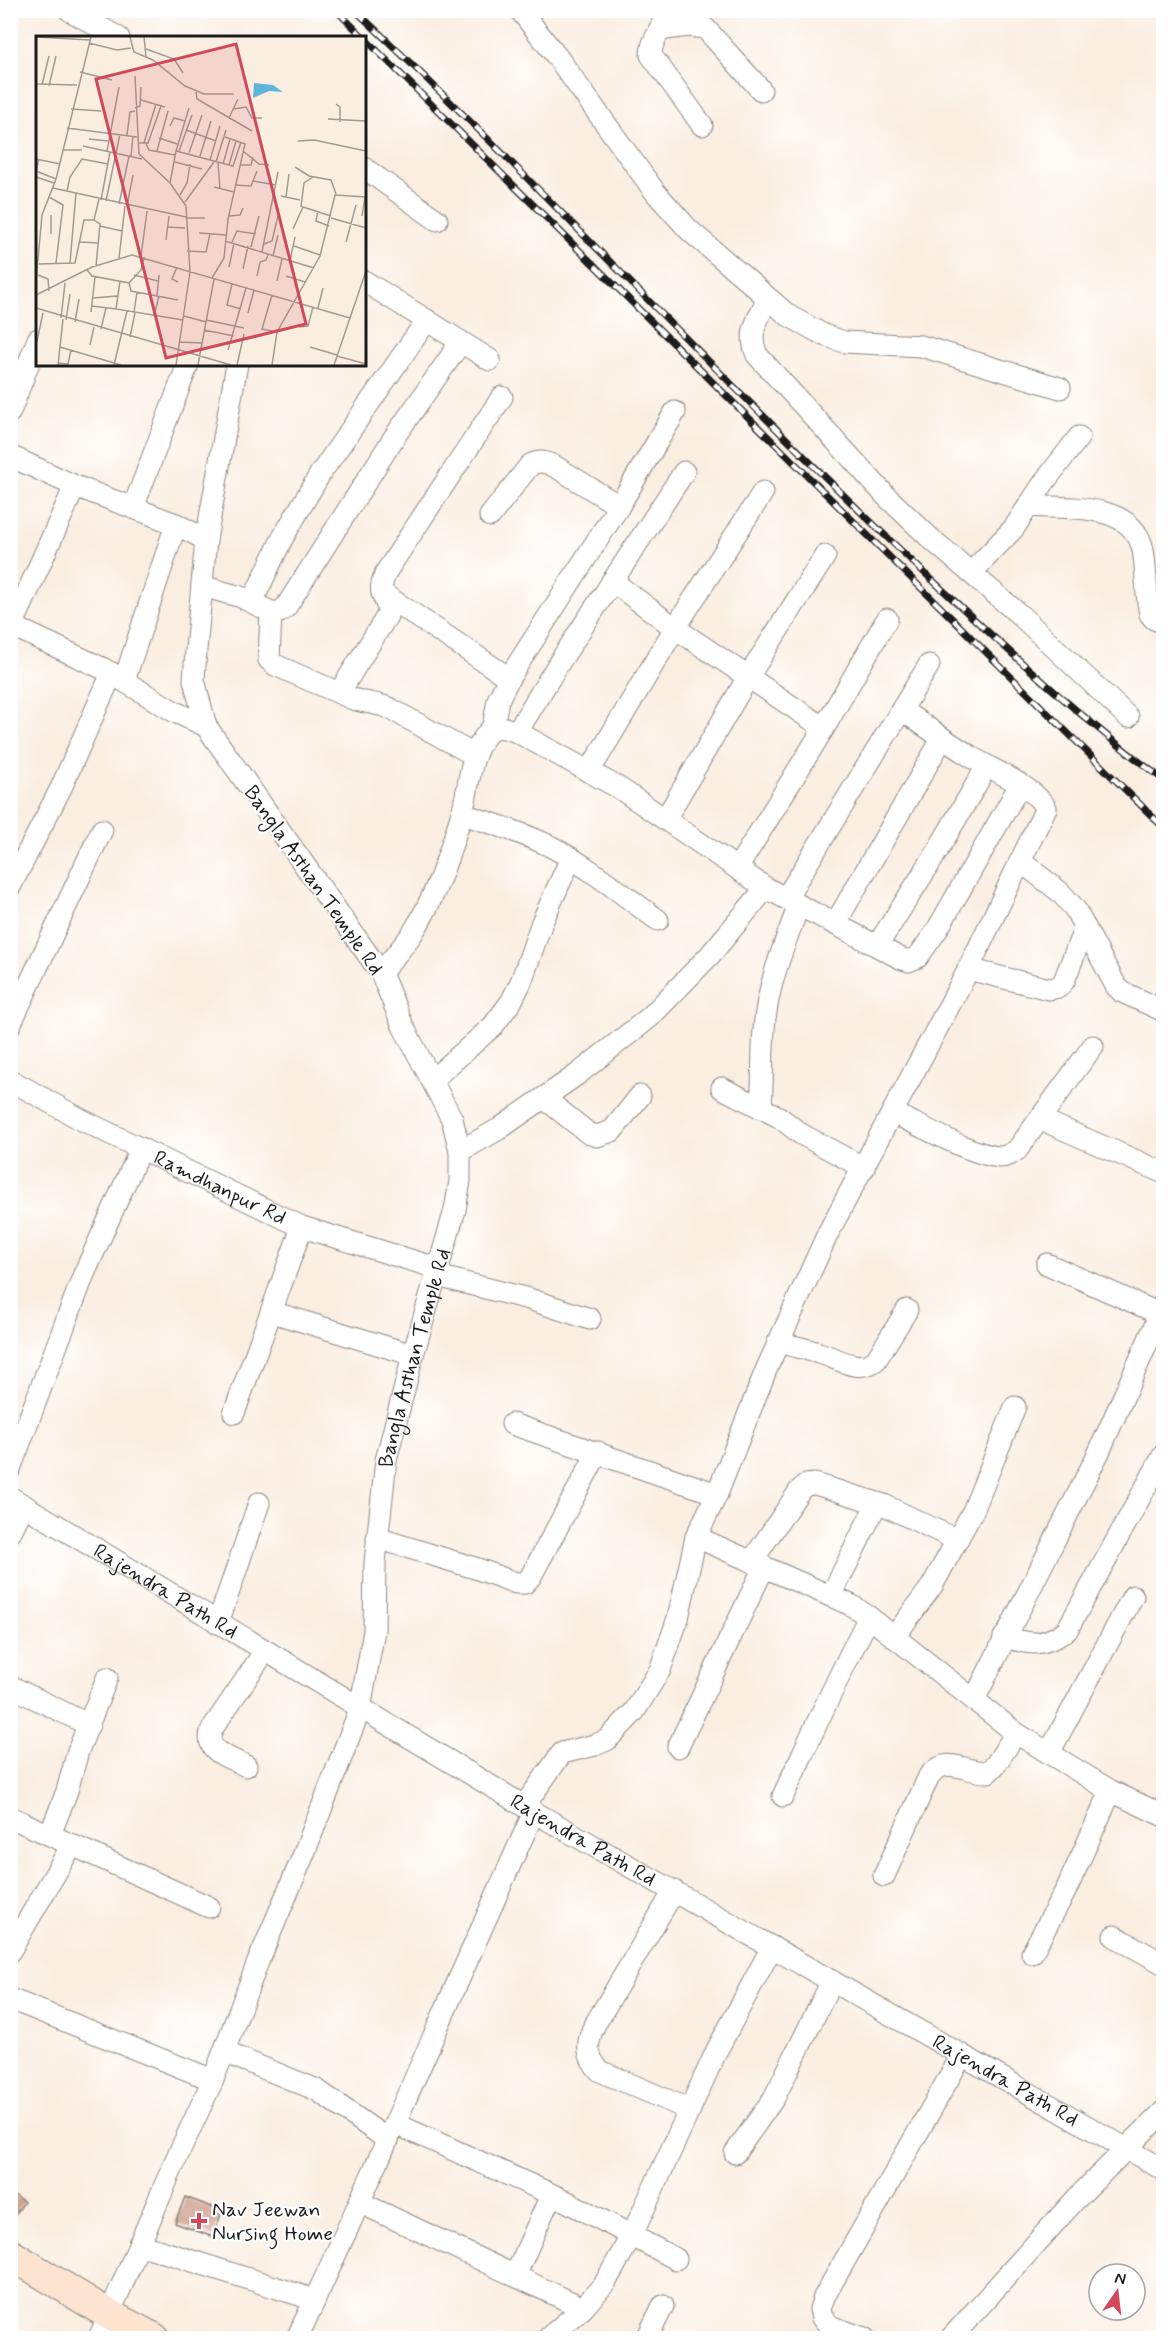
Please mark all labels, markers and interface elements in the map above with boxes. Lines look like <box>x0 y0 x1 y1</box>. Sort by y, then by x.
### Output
inset map <box>36 36 366 366</box>
street label: Bangla Asthan Temple Rd <box>236 780 389 982</box>
street label: Ramdhanpur Rd <box>149 1144 291 1232</box>
street label: Bangla Asthan Temple Rd <box>372 1245 458 1469</box>
street label: Rajendra Path Rd <box>88 1537 243 1646</box>
street label: Rajendra Path Rd <box>505 1788 661 1894</box>
street label: Rajendra Path Rd <box>927 2028 1083 2134</box>
place label: Nav Jeewan Nursing Home <box>212 2196 333 2250</box>
marker: Nav Jeewan Nursing Home <box>190 2212 208 2230</box>
north arrow <box>1087 2262 1147 2322</box>
text: N <box>1113 2267 1128 2290</box>

